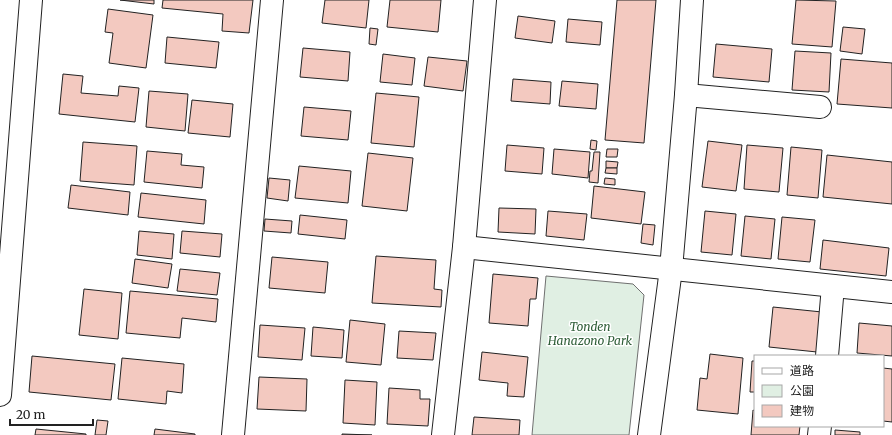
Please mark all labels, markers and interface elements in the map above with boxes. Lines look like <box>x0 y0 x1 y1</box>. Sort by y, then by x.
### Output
park label: Tonden Hanazono Park <box>547 319 633 348</box>
legend <box>754 355 884 427</box>
text: 道路 <box>790 363 814 378</box>
text: 公園 <box>790 383 814 398</box>
scale bar <box>10 401 93 427</box>
text: 建物 <box>790 403 814 418</box>
text: 20 m <box>16 407 45 422</box>

